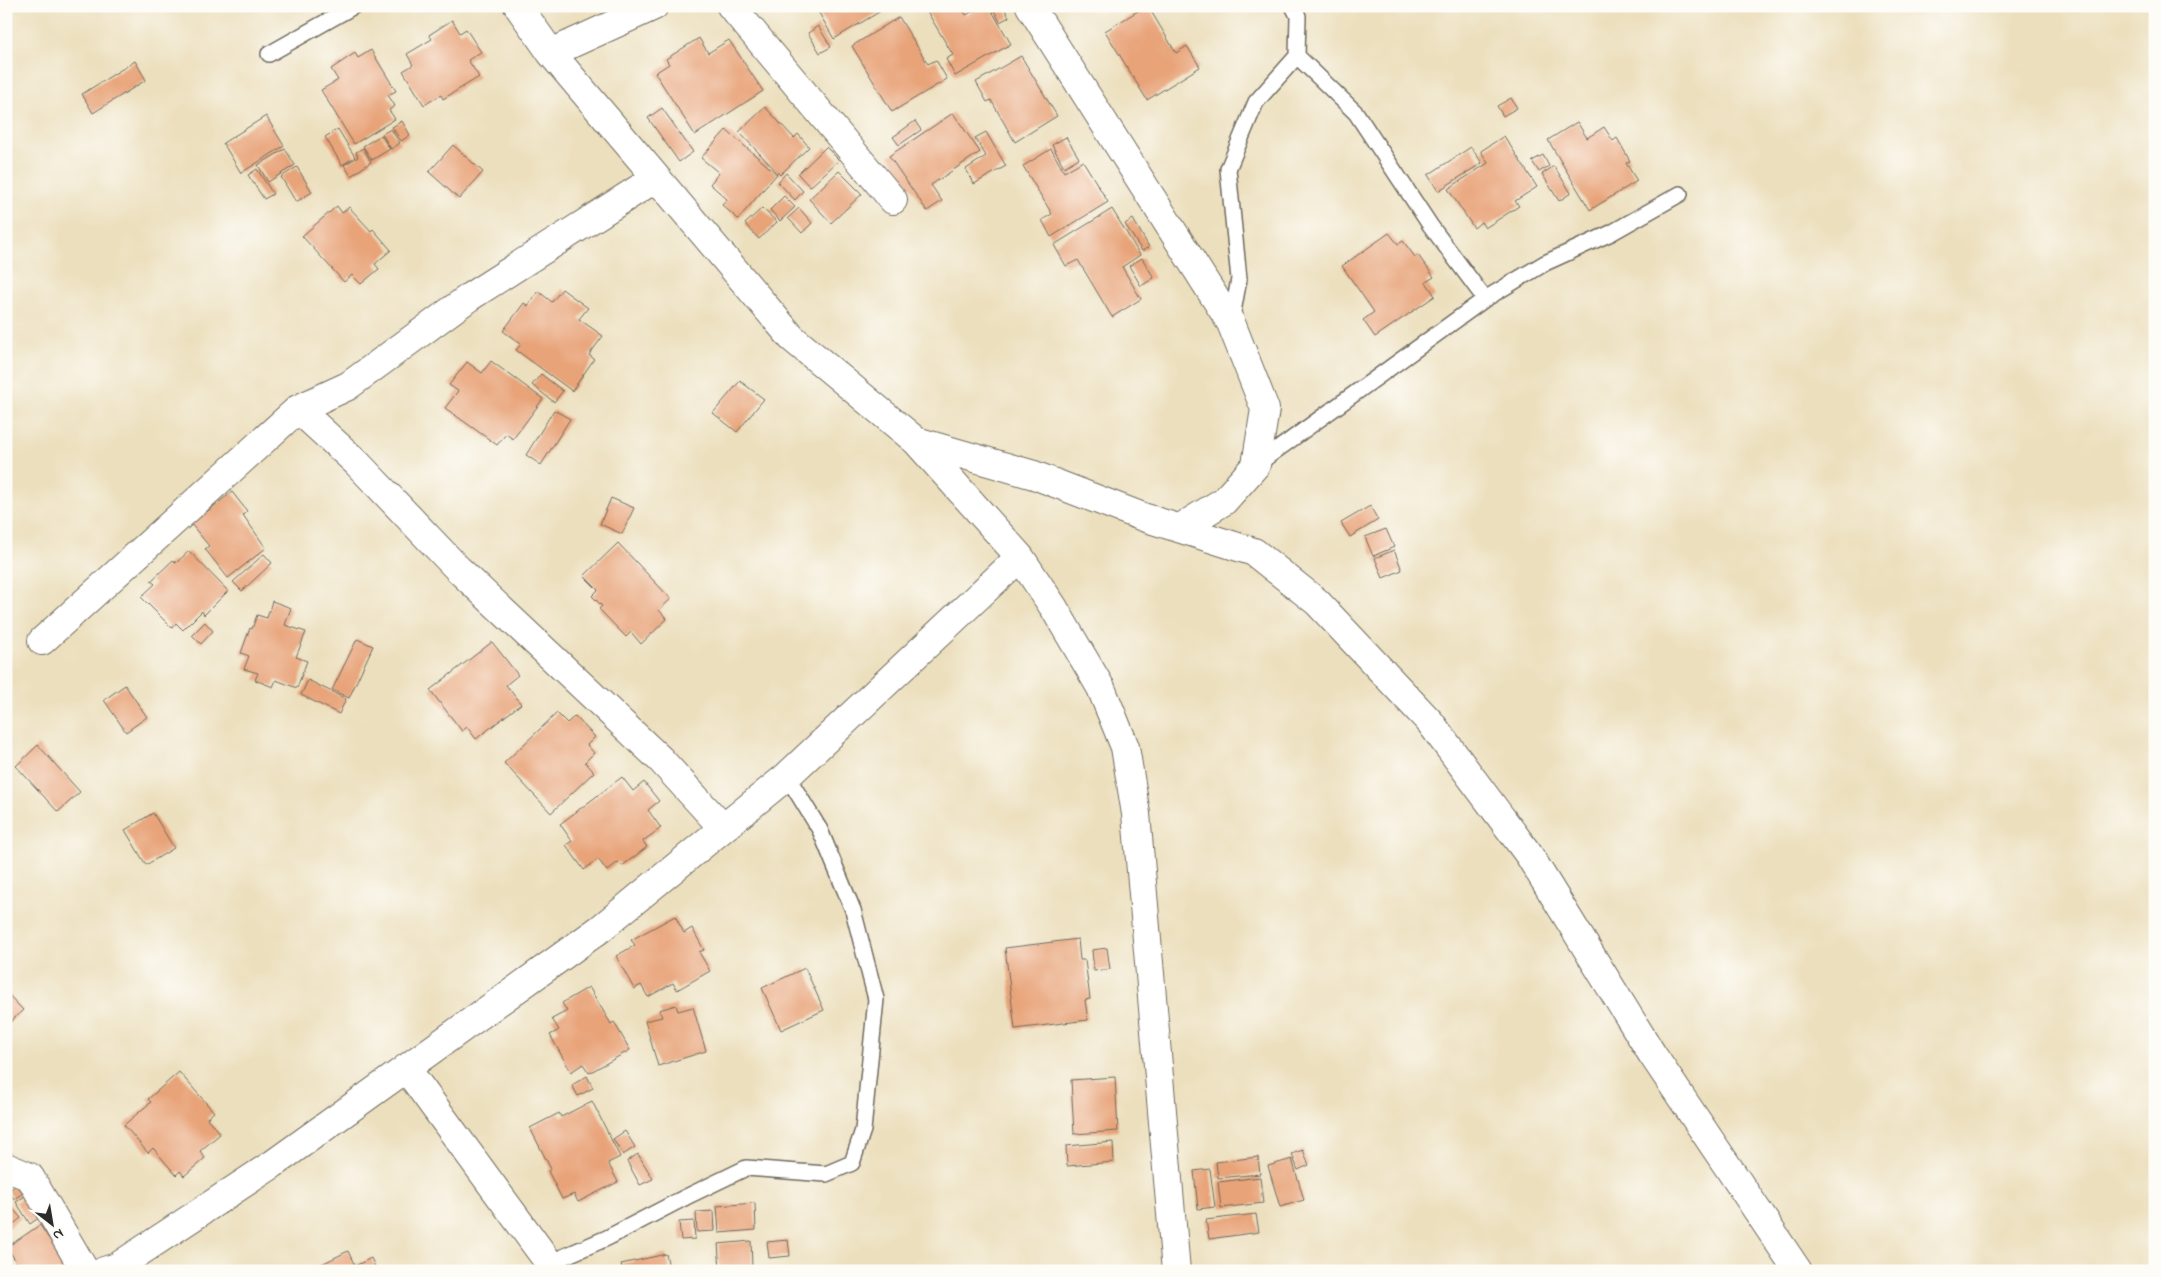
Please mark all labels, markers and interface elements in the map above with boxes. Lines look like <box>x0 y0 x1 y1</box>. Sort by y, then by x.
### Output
north arrow <box>28 1200 78 1250</box>
text: N <box>48 1222 67 1245</box>

